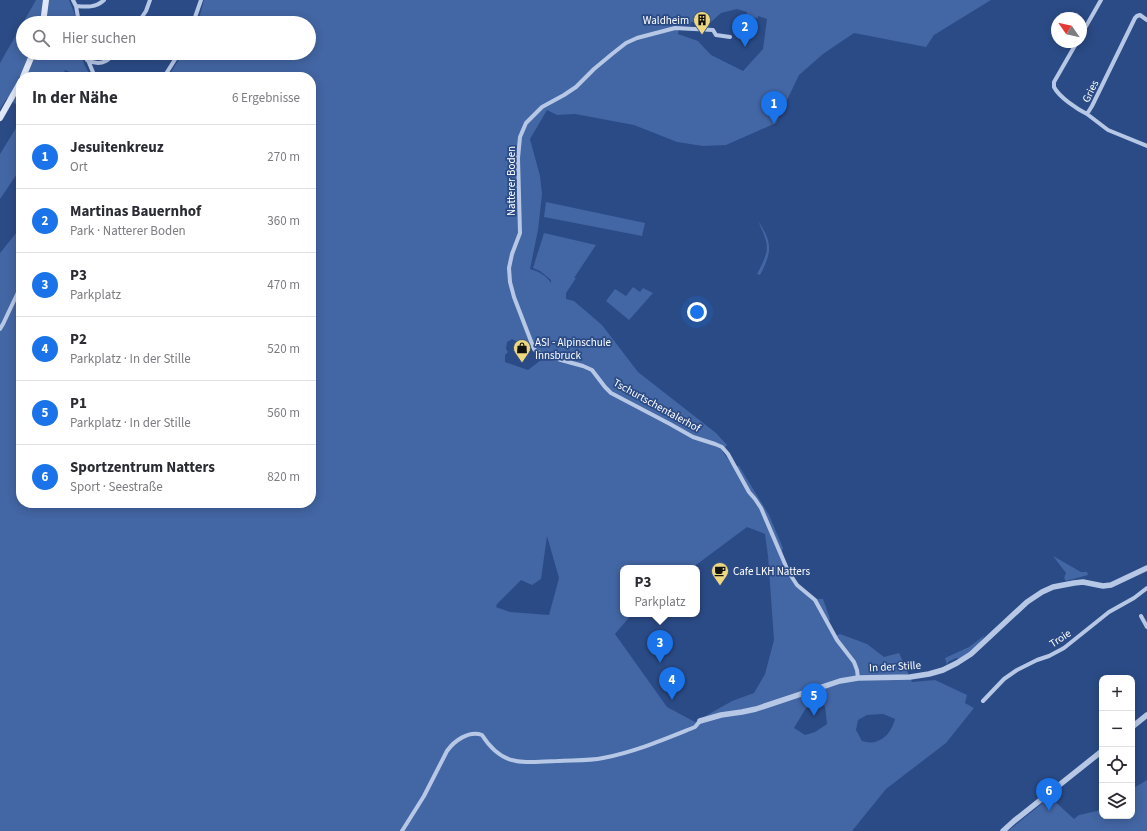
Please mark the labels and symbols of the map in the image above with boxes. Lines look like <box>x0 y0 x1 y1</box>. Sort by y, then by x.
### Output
building icon: Waldheim <box>692 10 712 35</box>
north arrow <box>1051 12 1087 48</box>
place label: Waldheim <box>643 13 689 28</box>
pin: 2 <box>732 14 758 47</box>
street label: Gries <box>1079 77 1102 105</box>
pin: 1 <box>761 91 787 124</box>
street label: Natterer Boden <box>504 146 519 216</box>
your location <box>687 302 707 322</box>
place label: ASI - Alpinschule Innsbruck <box>535 335 612 363</box>
shop icon: ASI - Alpinschule Innsbruck <box>512 338 532 363</box>
street label: Tschurtschentalerhof <box>610 375 704 436</box>
cafe icon: Cafe LKH Natters <box>710 561 730 586</box>
place label: Cafe LKH Natters <box>733 564 810 579</box>
street label: Troie <box>1046 626 1075 651</box>
pin: 3 <box>647 630 673 663</box>
street label: In der Stille <box>869 658 922 675</box>
pin: 4 <box>659 667 685 700</box>
pin: 5 <box>801 683 827 716</box>
pin: 6 <box>1036 778 1062 811</box>

